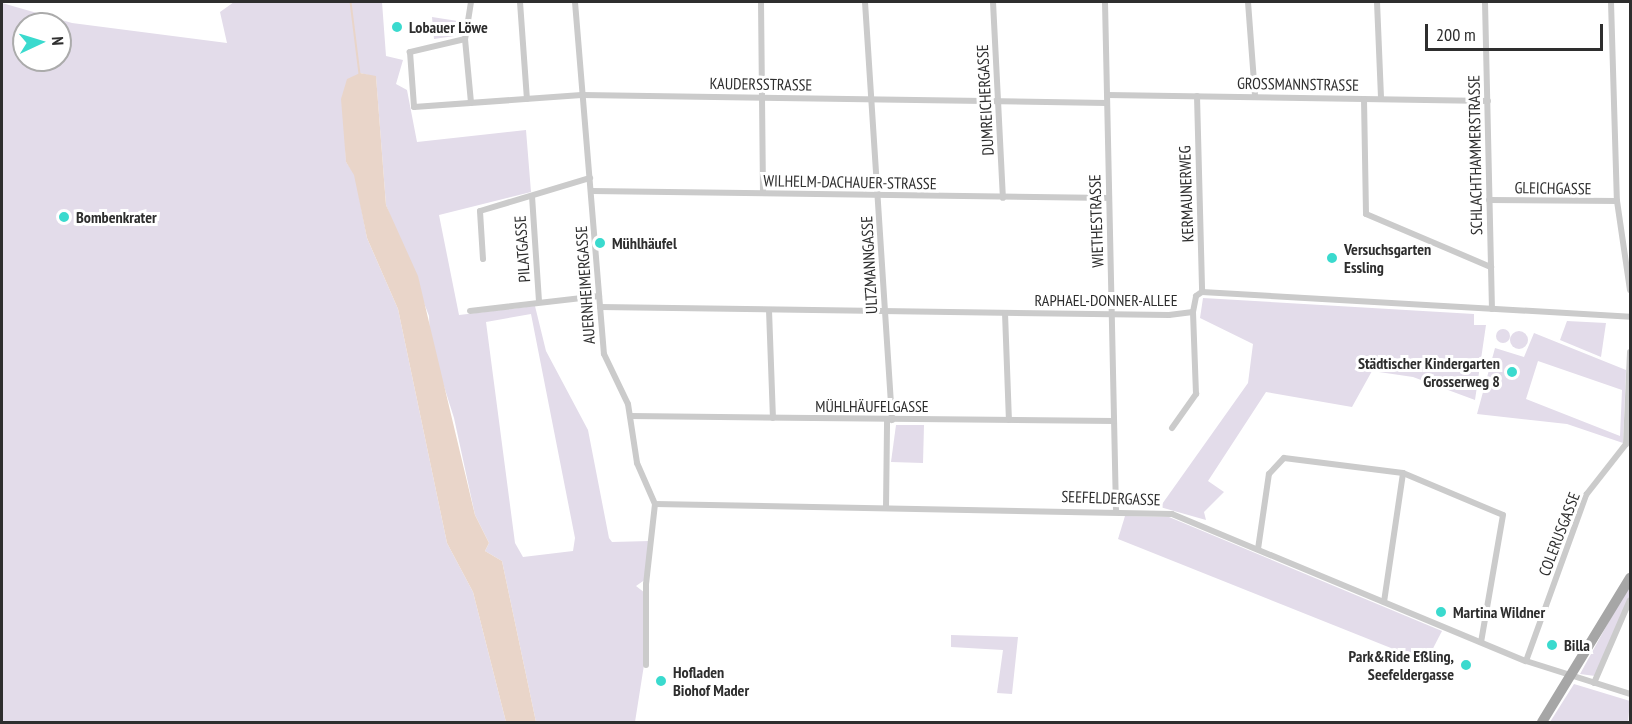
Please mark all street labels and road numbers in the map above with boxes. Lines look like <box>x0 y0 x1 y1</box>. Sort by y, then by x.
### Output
street label: DUMREICHERGASSE <box>973 44 997 156</box>
street label: GROSSMANNSTRASSE <box>1237 73 1359 95</box>
street label: KAUDERSSTRASSE <box>710 74 812 94</box>
street label: SCHLACHTHAMMERSTRASSE <box>1464 75 1486 235</box>
street label: KERMAUNERWEG <box>1175 145 1197 243</box>
street label: WILHELM-DACHAUER-STRASSE <box>763 171 937 193</box>
street label: WIETHESTRASSE <box>1085 174 1107 268</box>
street label: GLEICHGASSE <box>1514 178 1592 198</box>
street label: PILATGASSE <box>510 215 534 283</box>
street label: ULTZMANNGASSE <box>857 216 881 314</box>
street label: AUERNHEIMERGASSE <box>571 225 599 345</box>
street label: RAPHAEL-DONNER-ALLEE <box>1035 290 1177 310</box>
street label: MÜHLHÄUFELGASSE <box>815 396 929 416</box>
street label: SEEFELDERGASSE <box>1061 487 1161 509</box>
street label: COLERUSGASSE <box>1534 489 1584 579</box>

